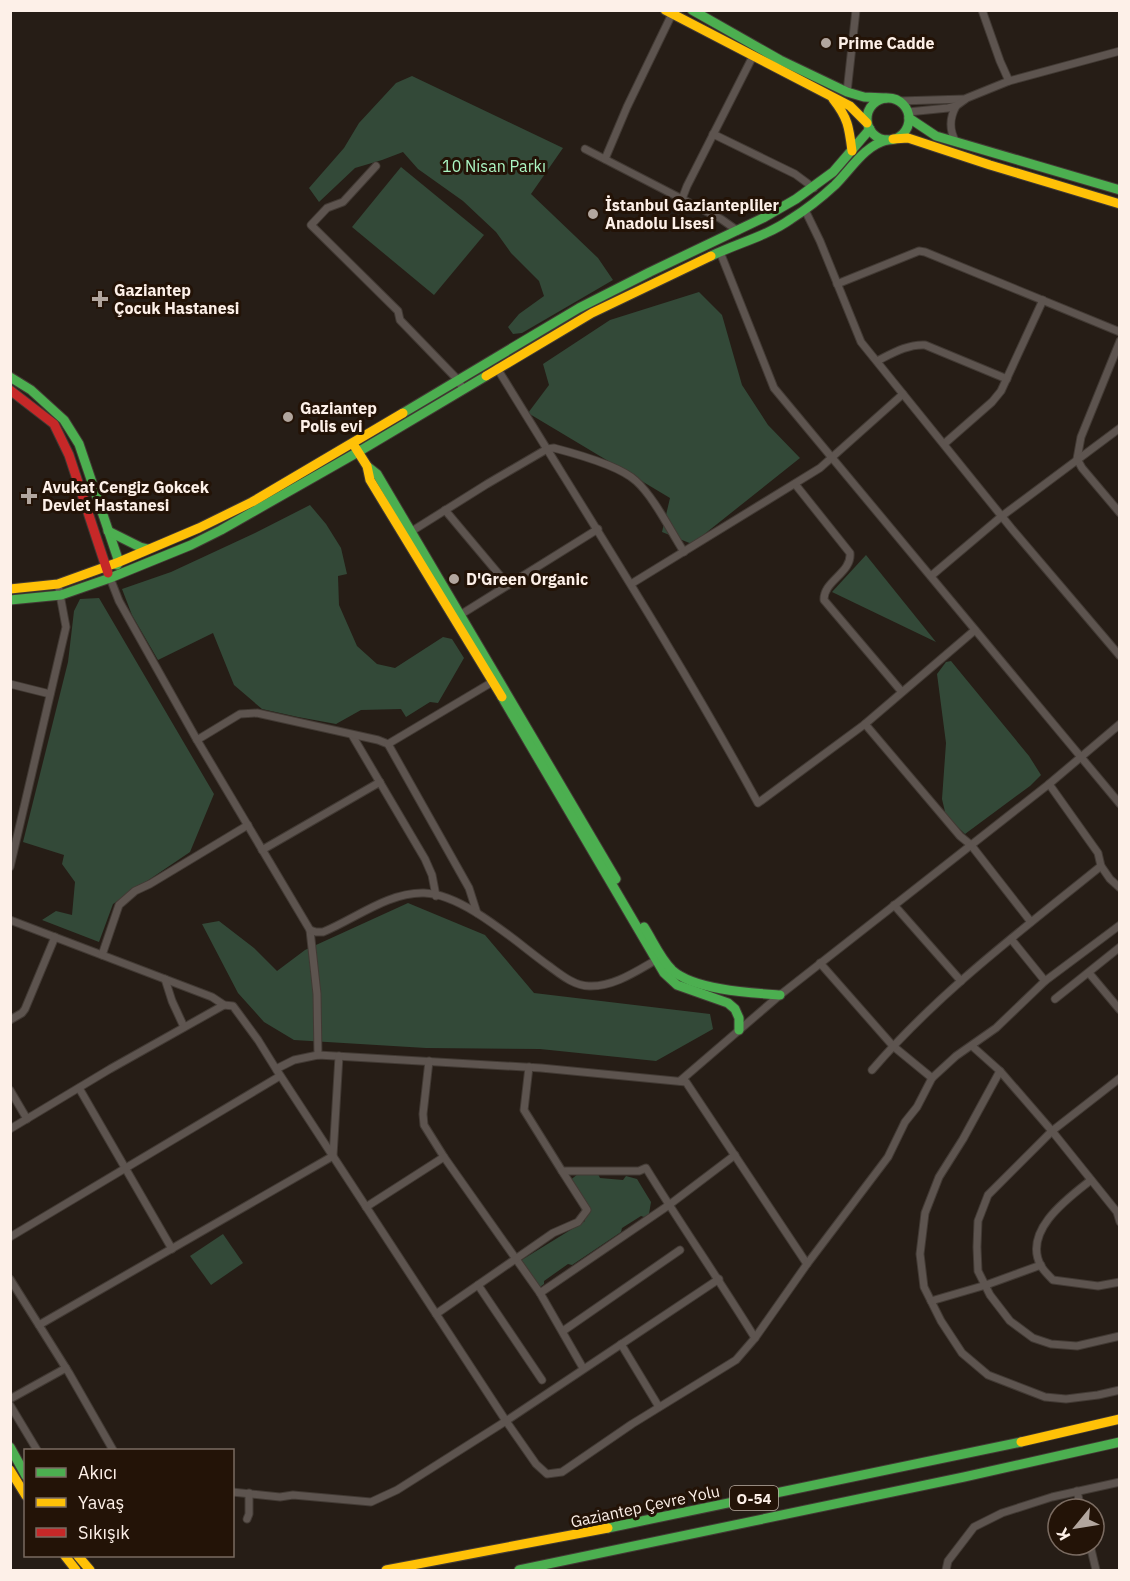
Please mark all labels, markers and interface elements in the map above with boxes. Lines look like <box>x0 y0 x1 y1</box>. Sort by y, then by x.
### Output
place label: Prime Cadde <box>838 33 934 53</box>
marker: Prime Cadde <box>819 36 833 50</box>
park label: 10 Nisan Parkı <box>442 156 546 176</box>
place label: İstanbul Gaziantepliler Anadolu Lisesi <box>605 195 780 233</box>
marker: İstanbul Gaziantepliler Anadolu Lisesi <box>586 207 600 221</box>
place label: Gaziantep Çocuk Hastanesi <box>114 280 239 318</box>
marker: Gaziantep Çocuk Hastanesi <box>91 290 109 308</box>
place label: Gaziantep Polis evi <box>300 398 377 436</box>
marker: Gaziantep Polis evi <box>281 410 295 424</box>
place label: Avukat Cengiz Gokcek Devlet Hastanesi <box>42 477 210 515</box>
marker: Avukat Cengiz Gokcek Devlet Hastanesi <box>20 487 38 505</box>
place label: D'Green Organic <box>466 569 588 589</box>
marker: D'Green Organic <box>447 572 461 586</box>
legend <box>24 1449 234 1557</box>
text: Akıcı <box>78 1461 117 1484</box>
street label: Gaziantep Çevre Yolu <box>569 1480 721 1532</box>
road number: O-54 <box>730 1486 778 1510</box>
text: Yavaş <box>78 1491 124 1514</box>
north arrow <box>1046 1497 1106 1557</box>
text: Sıkışık <box>78 1521 130 1544</box>
text: K <box>1052 1525 1074 1544</box>

